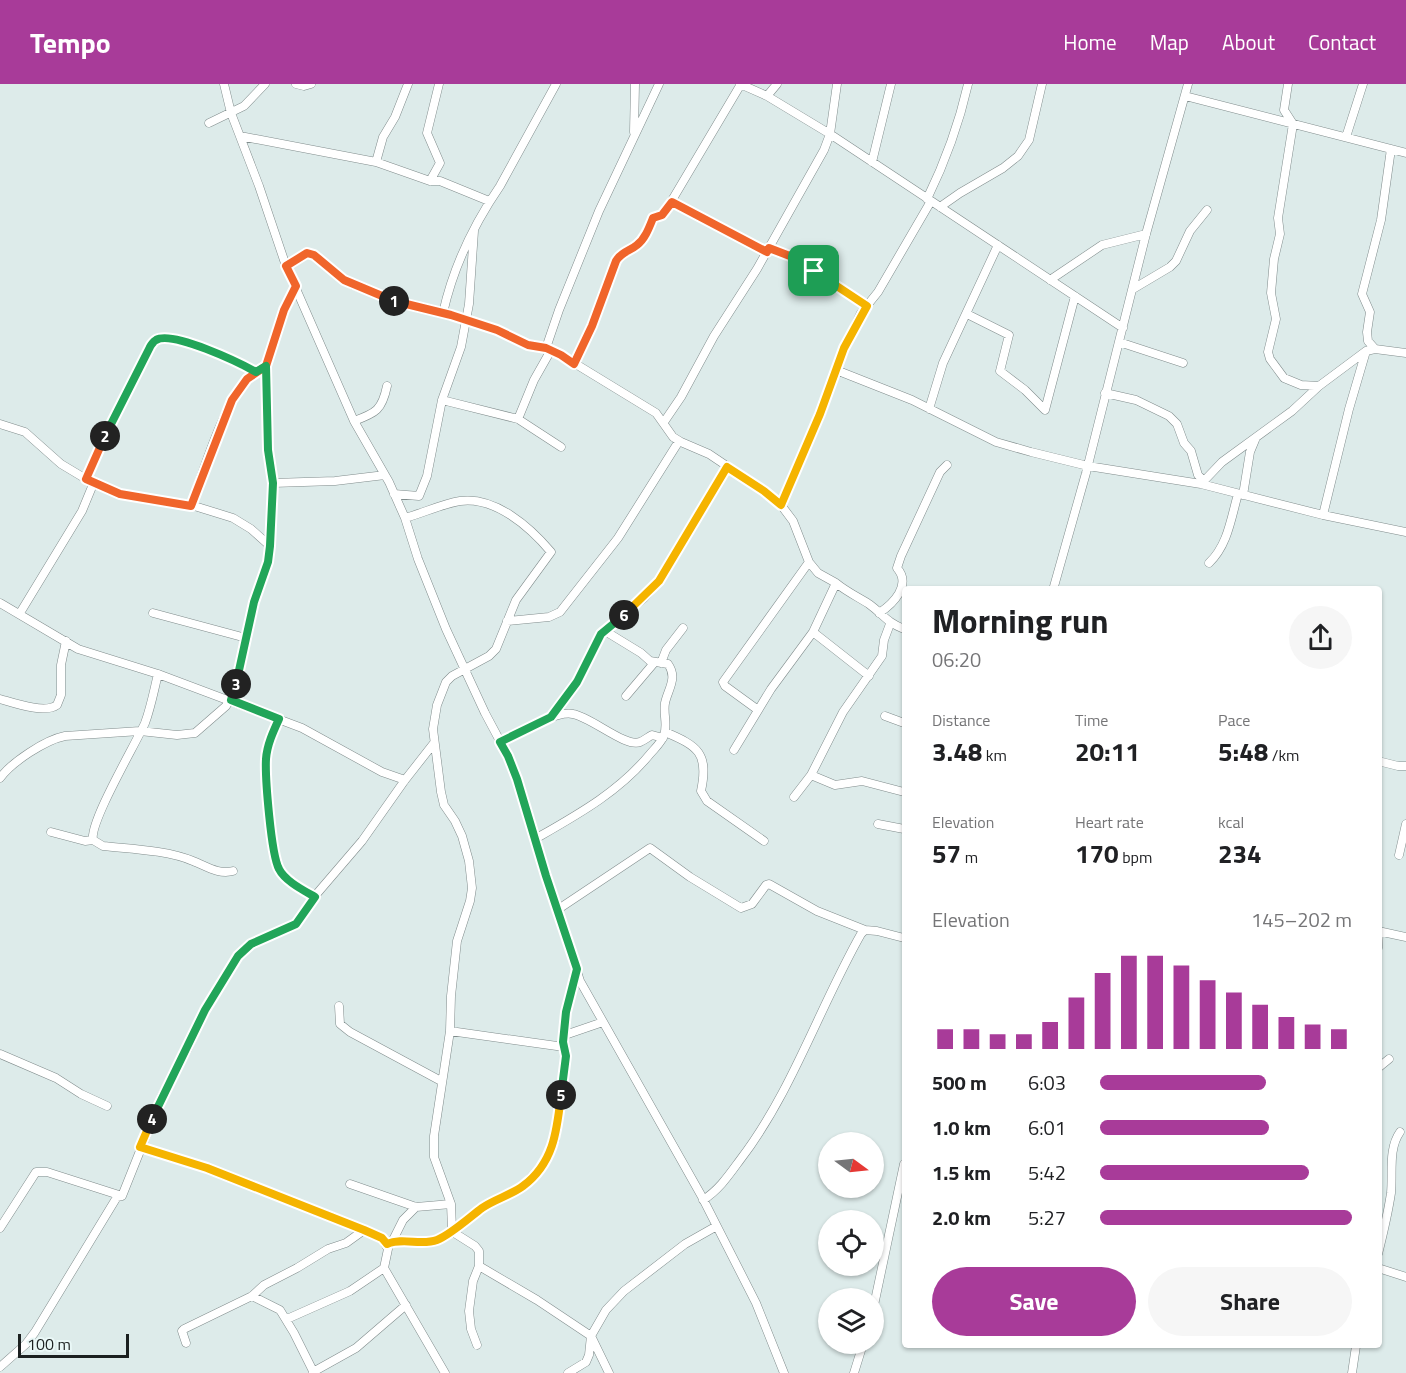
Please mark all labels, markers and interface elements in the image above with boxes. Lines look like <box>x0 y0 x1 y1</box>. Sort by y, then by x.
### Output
text: Tempo <box>30 21 111 64</box>
text: Home <box>1063 26 1117 58</box>
text: Map <box>1150 26 1189 58</box>
text: About <box>1222 26 1275 58</box>
text: Contact <box>1308 26 1376 58</box>
pin <box>788 245 839 296</box>
icon: arrive <box>797 254 830 287</box>
pin: 1 <box>379 286 409 316</box>
text: 1 <box>390 289 398 313</box>
pin: 2 <box>90 421 120 451</box>
text: 2 <box>101 424 109 448</box>
text: Morning run <box>932 596 1109 646</box>
pin: 6 <box>609 600 639 630</box>
text: 6 <box>620 603 628 627</box>
button: share <box>1289 606 1352 669</box>
text: 06:20 <box>932 644 981 675</box>
pin: 3 <box>221 669 251 699</box>
text: 3 <box>232 672 240 696</box>
text: Distance <box>932 708 990 732</box>
text: Time <box>1075 708 1108 732</box>
text: Pace <box>1218 708 1250 732</box>
text: 3.48 <box>932 732 982 771</box>
text: 20:11 <box>1075 732 1140 771</box>
text: 5:48 <box>1218 732 1268 771</box>
text: km <box>982 743 1007 767</box>
text: /km <box>1268 743 1300 767</box>
text: Elevation <box>932 810 994 834</box>
text: Heart rate <box>1075 810 1144 834</box>
text: kcal <box>1218 810 1244 834</box>
text: 57 <box>932 834 961 873</box>
text: 170 <box>1075 834 1119 873</box>
text: 234 <box>1218 834 1262 873</box>
text: m <box>961 845 978 869</box>
text: bpm <box>1119 845 1152 869</box>
text: Elevation <box>932 904 1010 935</box>
text: 145–202 m <box>1251 904 1352 935</box>
text: 500 m <box>932 1067 987 1098</box>
text: 6:03 <box>1028 1067 1066 1098</box>
pin: 5 <box>546 1080 576 1110</box>
text: 5 <box>557 1083 565 1107</box>
pin: 4 <box>137 1104 167 1134</box>
text: 4 <box>148 1107 156 1131</box>
text: 1.0 km <box>932 1112 991 1143</box>
text: 6:01 <box>1028 1112 1066 1143</box>
north arrow <box>818 1132 884 1198</box>
map controls <box>818 1132 884 1354</box>
text: 1.5 km <box>932 1157 991 1188</box>
text: 5:42 <box>1028 1157 1066 1188</box>
text: 2.0 km <box>932 1202 991 1233</box>
text: 5:27 <box>1028 1202 1066 1233</box>
button: locate <box>818 1210 884 1276</box>
button: Save <box>932 1267 1136 1336</box>
button: Share <box>1148 1267 1352 1336</box>
button: layers <box>818 1288 884 1354</box>
scale bar <box>18 1331 129 1358</box>
text: 100 m <box>27 1332 71 1356</box>

